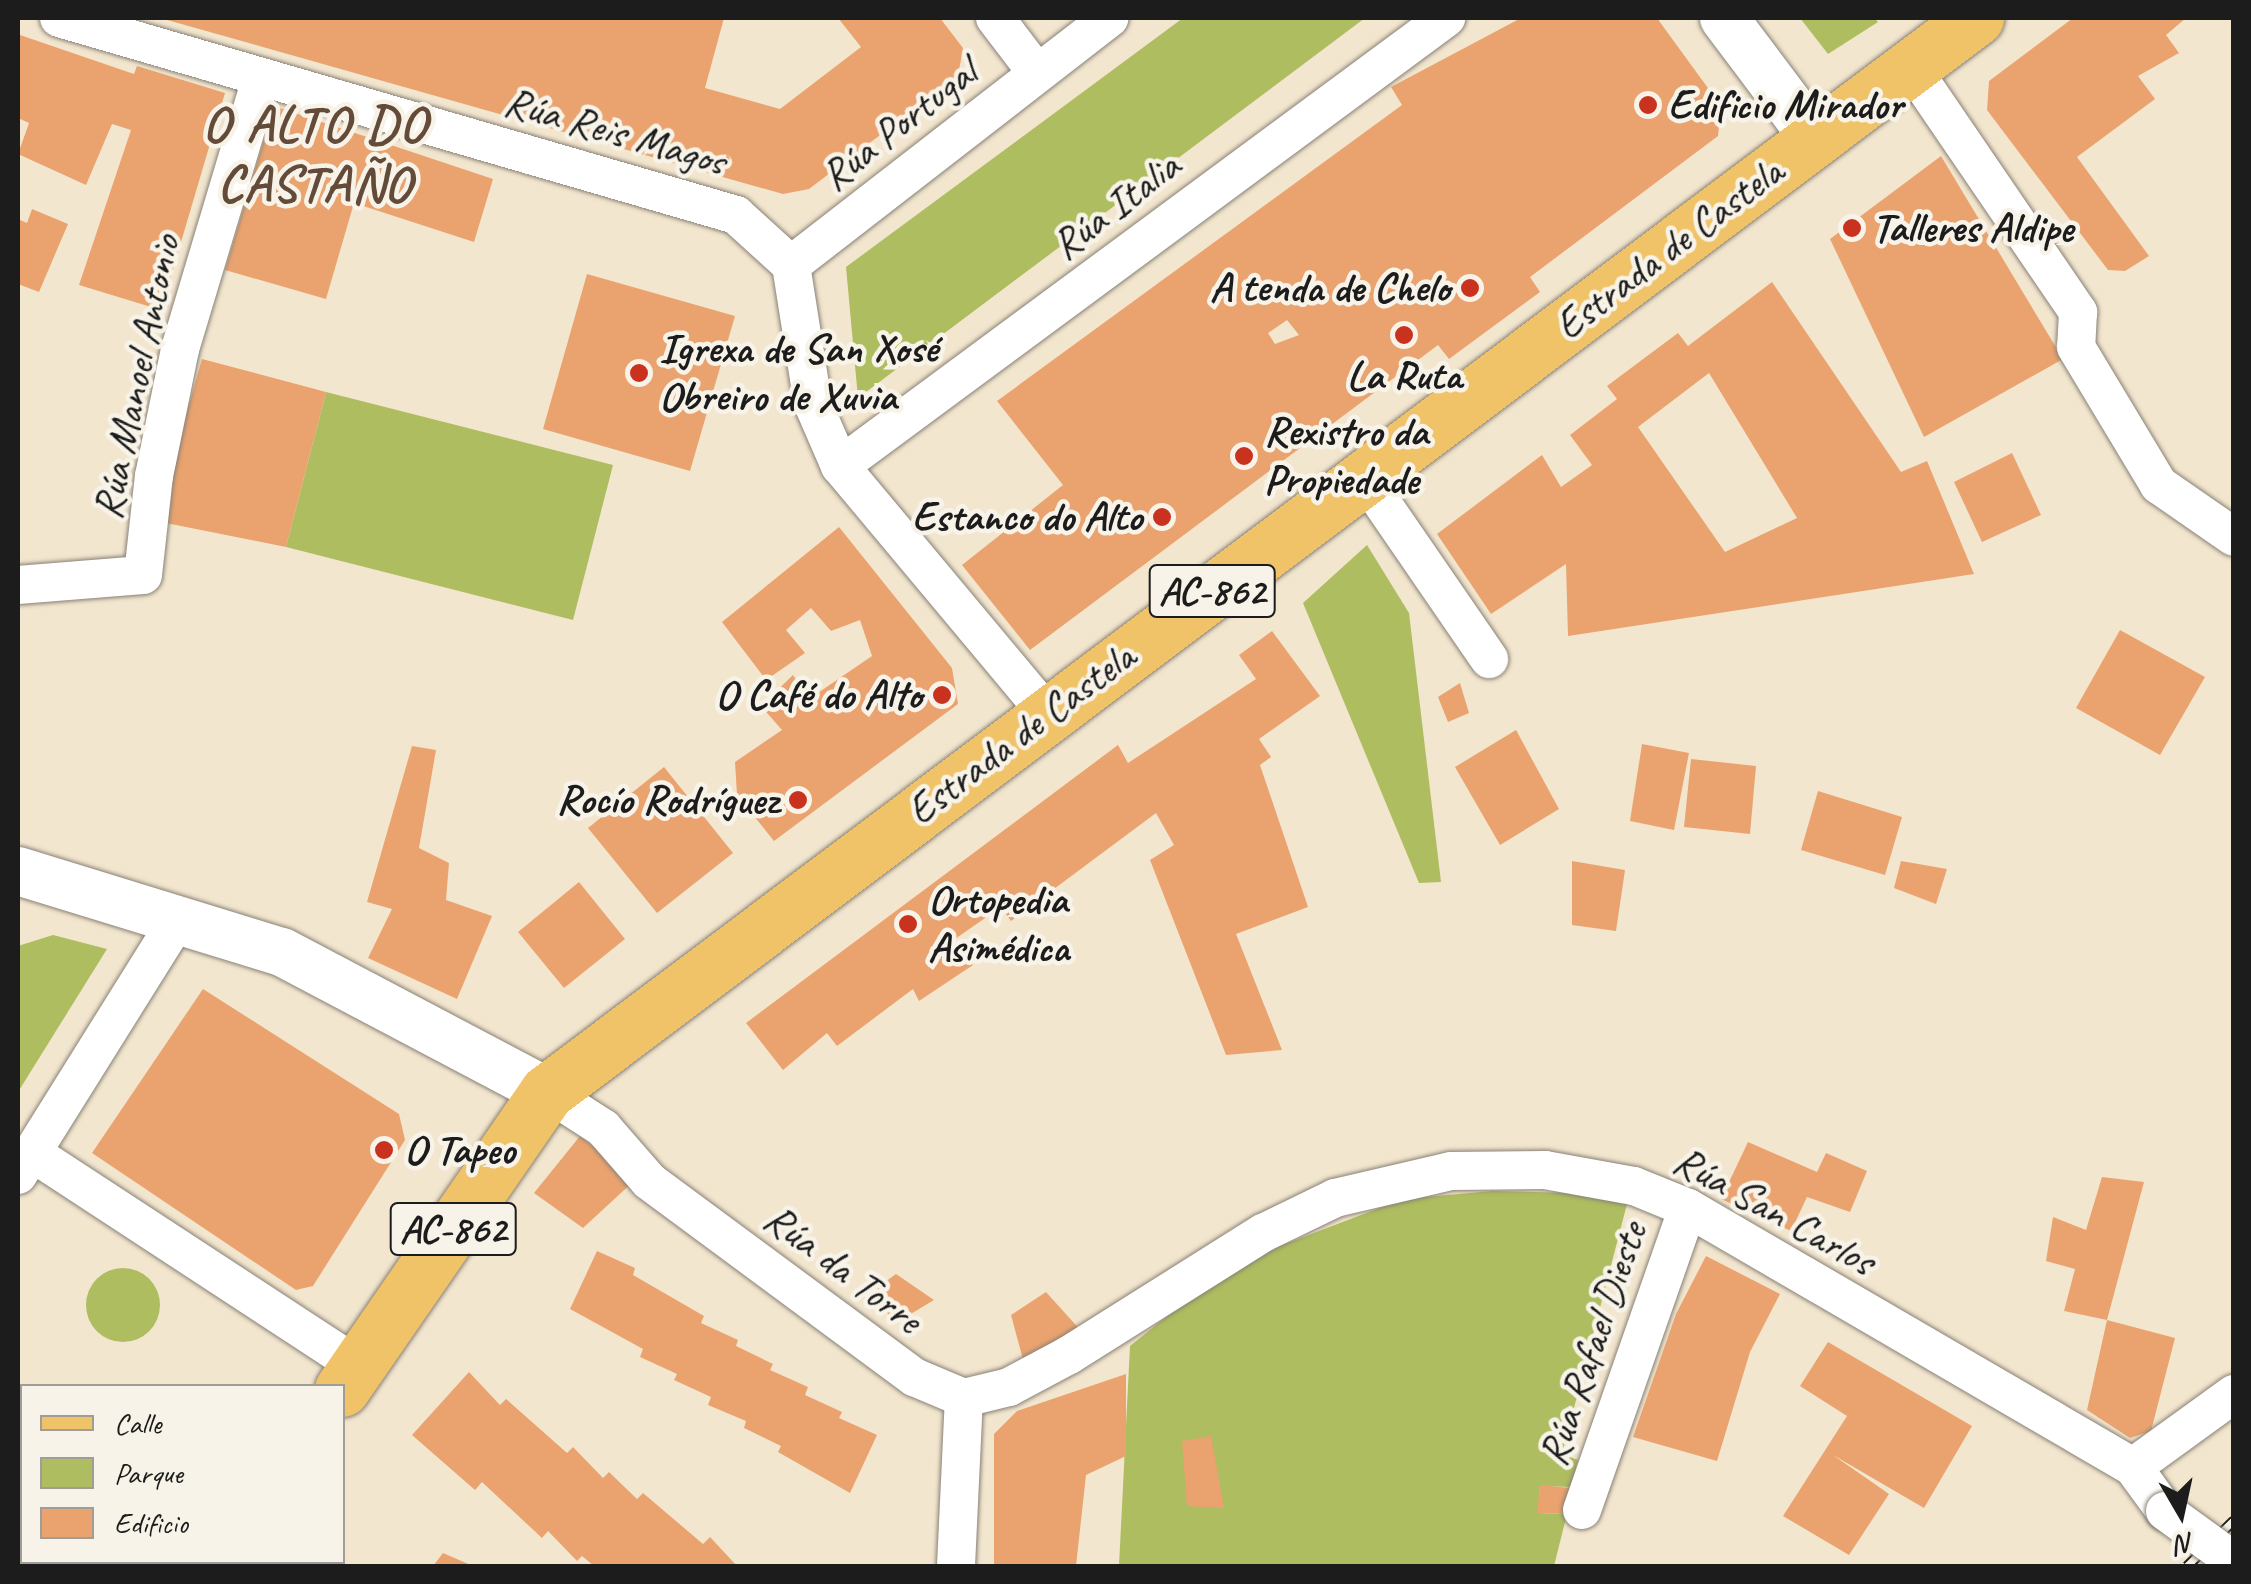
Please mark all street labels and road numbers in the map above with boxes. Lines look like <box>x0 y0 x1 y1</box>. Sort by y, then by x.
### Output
street label: Rúa Portugal <box>811 49 987 201</box>
street label: Rúa Reis Magos <box>499 76 731 188</box>
street label: Rúa Italia <box>1042 141 1190 271</box>
street label: Estrada de Castela <box>1545 147 1793 351</box>
street label: Rúa Manoel Antonio <box>82 230 192 524</box>
road number: AC-862 <box>1147 556 1277 626</box>
street label: Estrada de Castela <box>897 632 1145 836</box>
street label: Rúa San Carlos <box>1664 1135 1884 1287</box>
street label: Rúa da Torre <box>754 1193 932 1345</box>
road number: AC-862 <box>388 1194 518 1264</box>
street label: Rúa Rafael Dieste <box>1528 1215 1658 1473</box>

